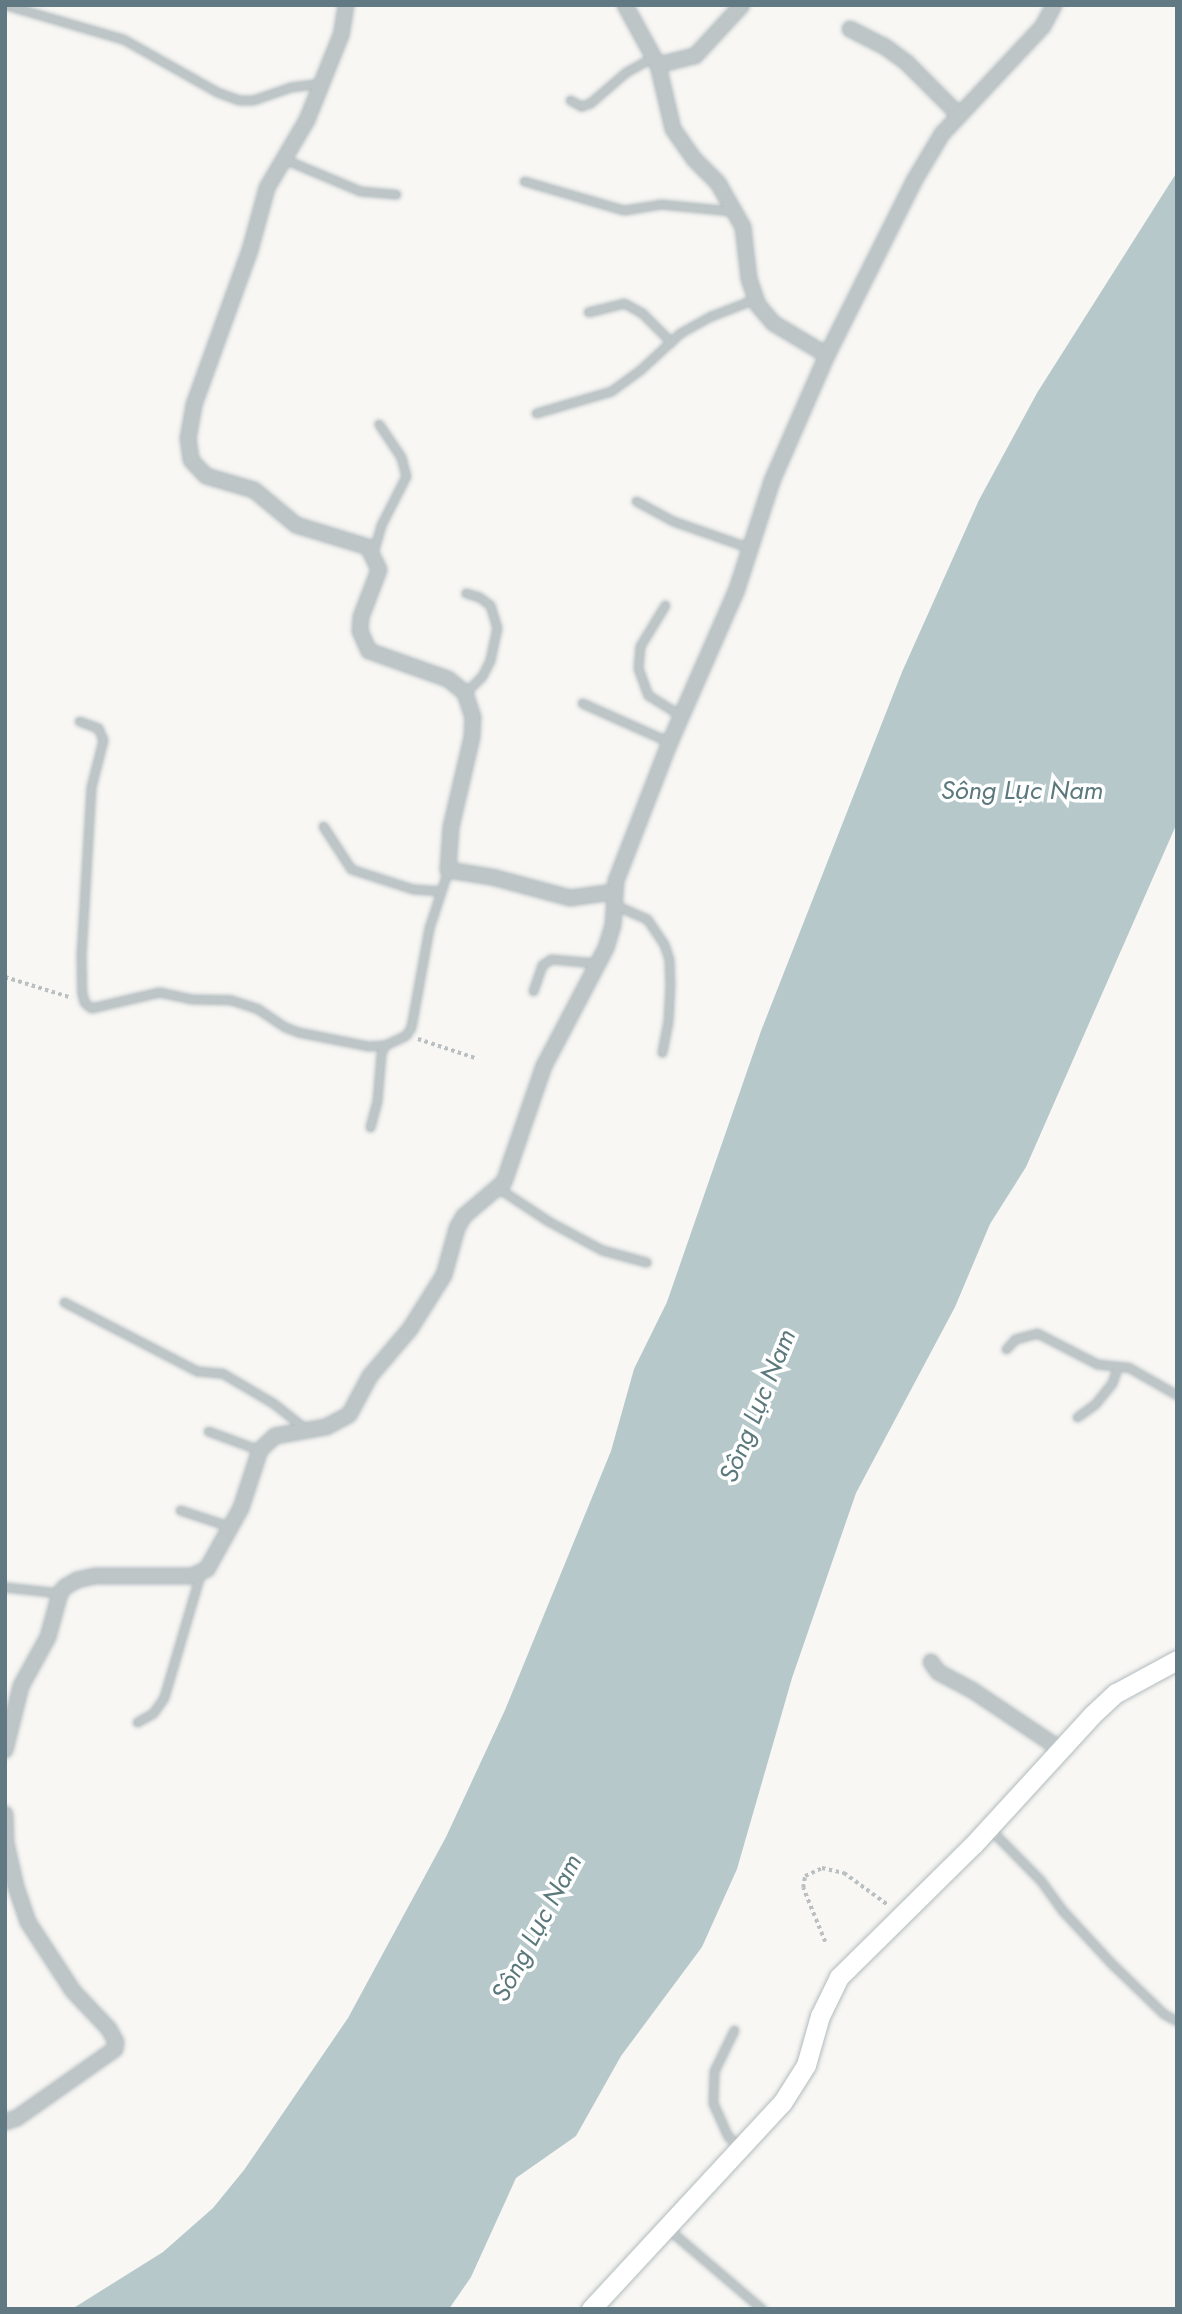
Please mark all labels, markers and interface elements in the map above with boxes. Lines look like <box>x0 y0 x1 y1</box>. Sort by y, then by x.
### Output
water label: Sông Lục Nam <box>941 775 1103 807</box>
water label: Sông Lục Nam <box>713 1325 803 1487</box>
water label: Sông Lục Nam <box>485 1849 589 2007</box>

